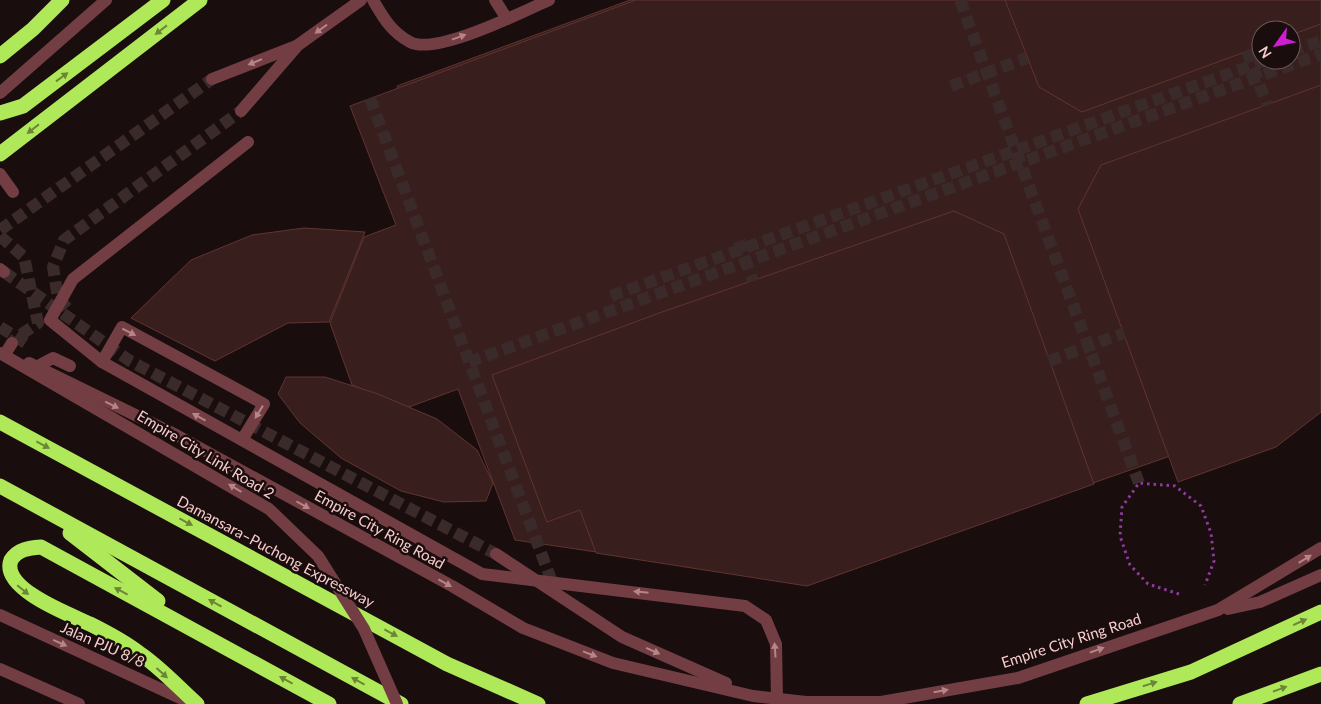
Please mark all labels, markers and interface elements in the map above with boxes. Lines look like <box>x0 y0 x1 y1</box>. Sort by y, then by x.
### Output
north arrow <box>1251 20 1301 70</box>
one-way arrow <box>315 23 328 34</box>
one-way arrow <box>155 24 168 35</box>
one-way arrow <box>452 33 466 41</box>
text: N <box>1255 43 1275 62</box>
one-way arrow <box>247 58 262 66</box>
one-way arrow <box>55 72 68 83</box>
one-way arrow <box>26 124 40 134</box>
one-way arrow <box>122 327 137 336</box>
one-way arrow <box>105 400 120 409</box>
street label: Empire City Link Road 2 <box>134 406 278 502</box>
one-way arrow <box>254 406 263 419</box>
one-way arrow <box>192 412 206 421</box>
one-way arrow <box>36 441 50 449</box>
one-way arrow <box>228 484 241 493</box>
street label: Empire City Ring Road <box>312 486 448 572</box>
street label: Damansara–Puchong Expressway <box>174 491 378 611</box>
one-way arrow <box>295 501 310 509</box>
one-way arrow <box>179 518 193 527</box>
one-way arrow <box>1299 554 1312 563</box>
one-way arrow <box>439 578 452 587</box>
one-way arrow <box>16 585 29 596</box>
one-way arrow <box>115 586 128 595</box>
one-way arrow <box>632 588 648 596</box>
one-way arrow <box>208 599 223 607</box>
street label: Empire City Ring Road <box>999 609 1143 671</box>
street label: Jalan PJU 8/8 <box>58 618 148 670</box>
one-way arrow <box>1293 618 1307 626</box>
one-way arrow <box>383 629 398 637</box>
one-way arrow <box>53 639 67 647</box>
one-way arrow <box>771 642 779 658</box>
one-way arrow <box>1090 645 1105 653</box>
one-way arrow <box>646 647 660 655</box>
one-way arrow <box>583 651 598 659</box>
one-way arrow <box>155 667 168 678</box>
one-way arrow <box>280 676 293 685</box>
one-way arrow <box>351 677 365 685</box>
one-way arrow <box>1143 680 1158 688</box>
one-way arrow <box>1273 685 1288 693</box>
one-way arrow <box>933 687 949 695</box>

